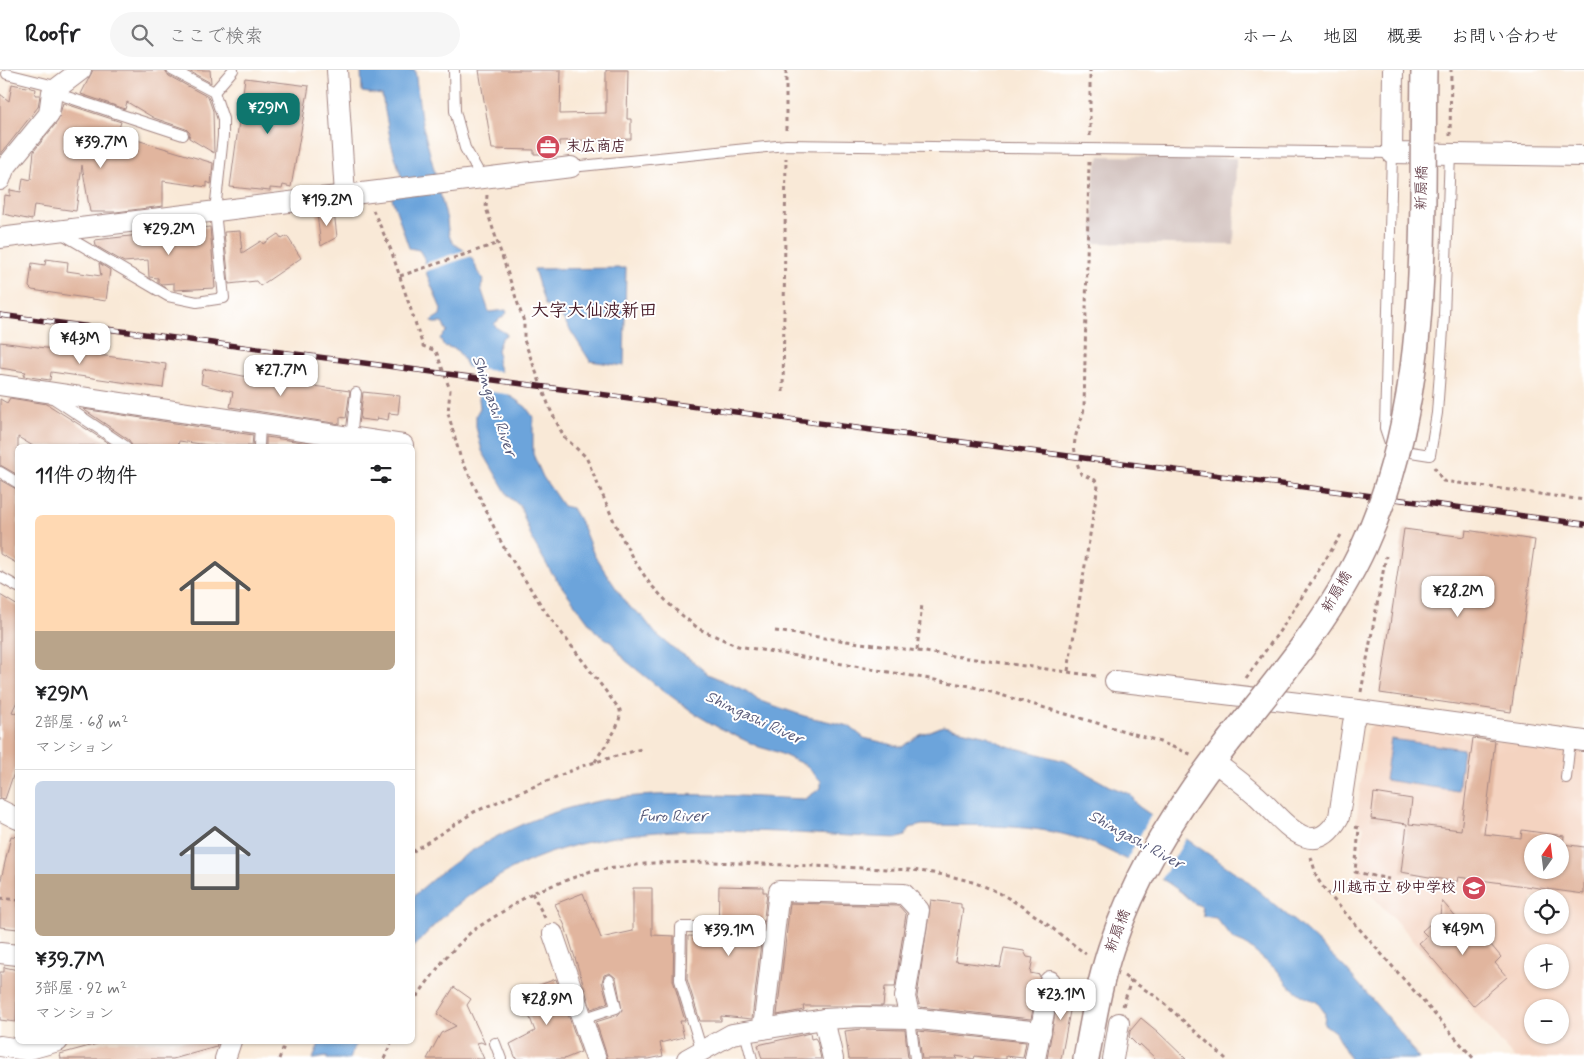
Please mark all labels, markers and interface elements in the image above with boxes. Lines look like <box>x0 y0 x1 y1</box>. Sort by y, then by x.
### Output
search box <box>110 12 460 57</box>
text: Roofr <box>25 19 80 50</box>
icon: search <box>128 21 156 49</box>
text: ここで検索 <box>168 24 263 49</box>
text: ホーム <box>1242 25 1295 49</box>
text: 地図 <box>1323 25 1359 49</box>
text: 概要 <box>1387 25 1423 49</box>
text: お問い合わせ <box>1451 25 1559 49</box>
pin: ¥29M <box>238 92 298 135</box>
text: ¥29M <box>248 98 288 119</box>
pin: ¥39.7M <box>60 126 142 169</box>
text: ¥39.7M <box>74 132 128 153</box>
office icon: 末広商店 <box>535 134 561 160</box>
place label: 末広商店 <box>566 137 626 157</box>
street label: 新扇橋 <box>1412 165 1432 211</box>
pin: ¥19.2M <box>286 184 368 227</box>
text: ¥19.2M <box>301 190 353 211</box>
pin: ¥29.2M <box>128 214 210 256</box>
text: ¥29.2M <box>143 219 195 240</box>
district label: 大字大仙波新田 <box>531 299 657 323</box>
pin: ¥43M <box>50 322 110 365</box>
text: ¥43M <box>60 328 100 349</box>
water label: Shingashi River <box>467 353 522 462</box>
pin: ¥27.7M <box>240 354 322 397</box>
text: ¥27.7M <box>255 360 307 381</box>
icon: filters <box>367 460 395 488</box>
text: 11件の物件 <box>35 462 137 490</box>
icon: home <box>170 548 260 638</box>
street label: 新扇橋 <box>1317 568 1357 616</box>
pin: ¥28.2M <box>1417 576 1499 618</box>
text: ¥28.2M <box>1432 581 1484 602</box>
text: ¥29M <box>35 680 88 708</box>
water label: Shingashi River <box>702 686 808 751</box>
text: 2部屋 · 68 m² <box>35 712 128 733</box>
text: マンション <box>35 737 114 758</box>
water label: Shingashi River <box>1085 805 1189 876</box>
water label: Furo River <box>639 806 710 827</box>
icon: home <box>170 813 260 903</box>
north arrow <box>1524 834 1569 879</box>
map controls <box>1524 834 1569 1044</box>
school or university icon: 川越市立 砂中学校 <box>1461 875 1487 901</box>
place label: 川越市立 砂中学校 <box>1332 878 1456 898</box>
button: locate <box>1524 889 1569 934</box>
street label: 新扇橋 <box>1101 906 1135 956</box>
pin: ¥39.1M <box>688 914 770 957</box>
pin: ¥49M <box>1433 914 1493 956</box>
text: ¥49M <box>1442 919 1484 940</box>
text: ¥39.1M <box>704 920 754 941</box>
button: + <box>1524 944 1569 989</box>
text: ¥39.7M <box>35 946 105 974</box>
text: 3部屋 · 92 m² <box>35 978 127 999</box>
pin: ¥23.1M <box>1020 978 1102 1021</box>
pin: ¥28.9M <box>506 984 588 1026</box>
text: ¥23.1M <box>1037 984 1085 1005</box>
text: ¥28.9M <box>521 989 573 1010</box>
button: − <box>1524 999 1569 1044</box>
text: マンション <box>35 1003 114 1024</box>

